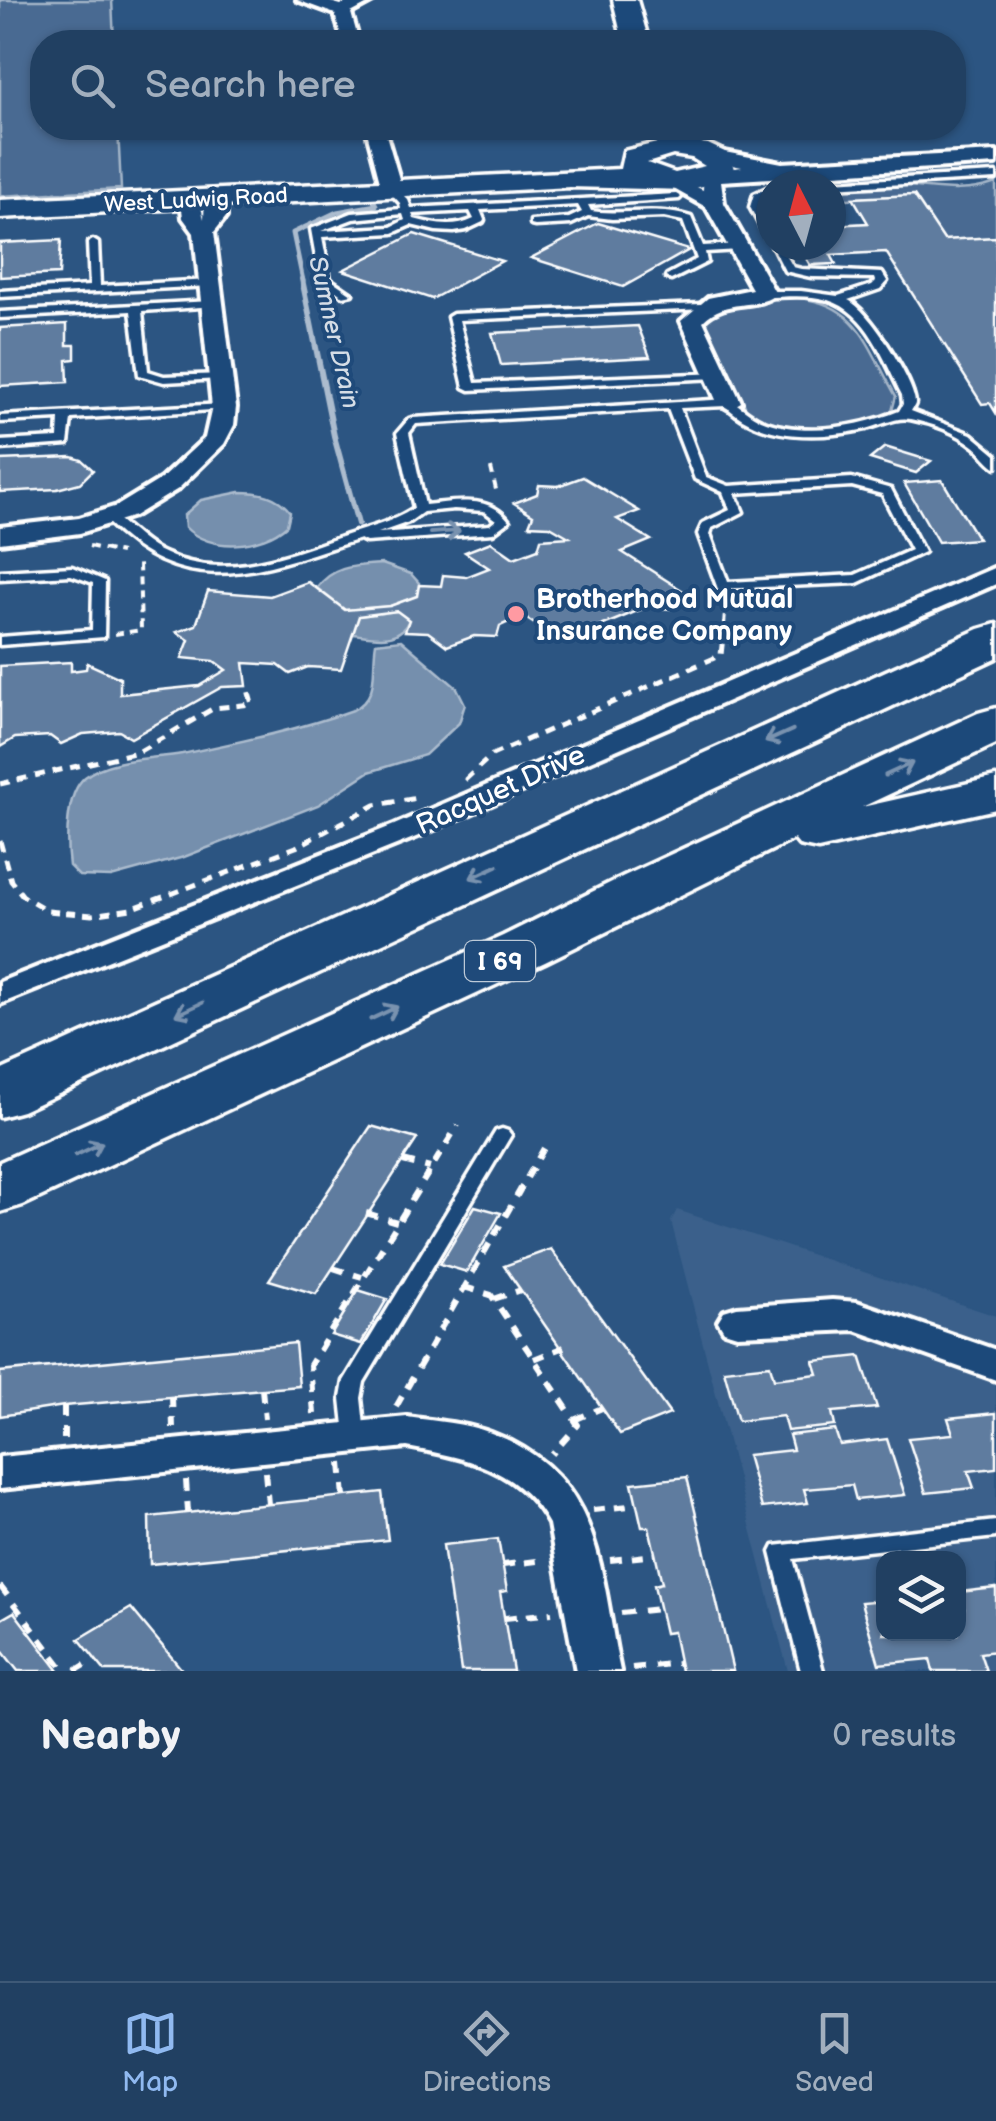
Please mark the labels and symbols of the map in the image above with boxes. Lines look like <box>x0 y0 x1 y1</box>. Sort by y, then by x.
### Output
north arrow <box>756 170 846 260</box>
street label: West Ludwig Road <box>104 182 289 219</box>
water label: Sumner Drain <box>301 253 366 412</box>
one-way arrow <box>428 523 460 542</box>
place label: Brotherhood Mutual Insurance Company <box>536 583 793 648</box>
marker: Brotherhood Mutual Insurance Company <box>505 603 527 625</box>
one-way arrow <box>764 728 795 746</box>
street label: Racquet Drive <box>411 738 590 842</box>
one-way arrow <box>883 759 914 777</box>
one-way arrow <box>470 864 500 883</box>
road number: I 69 <box>465 941 535 981</box>
one-way arrow <box>175 1000 205 1019</box>
one-way arrow <box>368 1003 398 1022</box>
one-way arrow <box>73 1138 103 1157</box>

